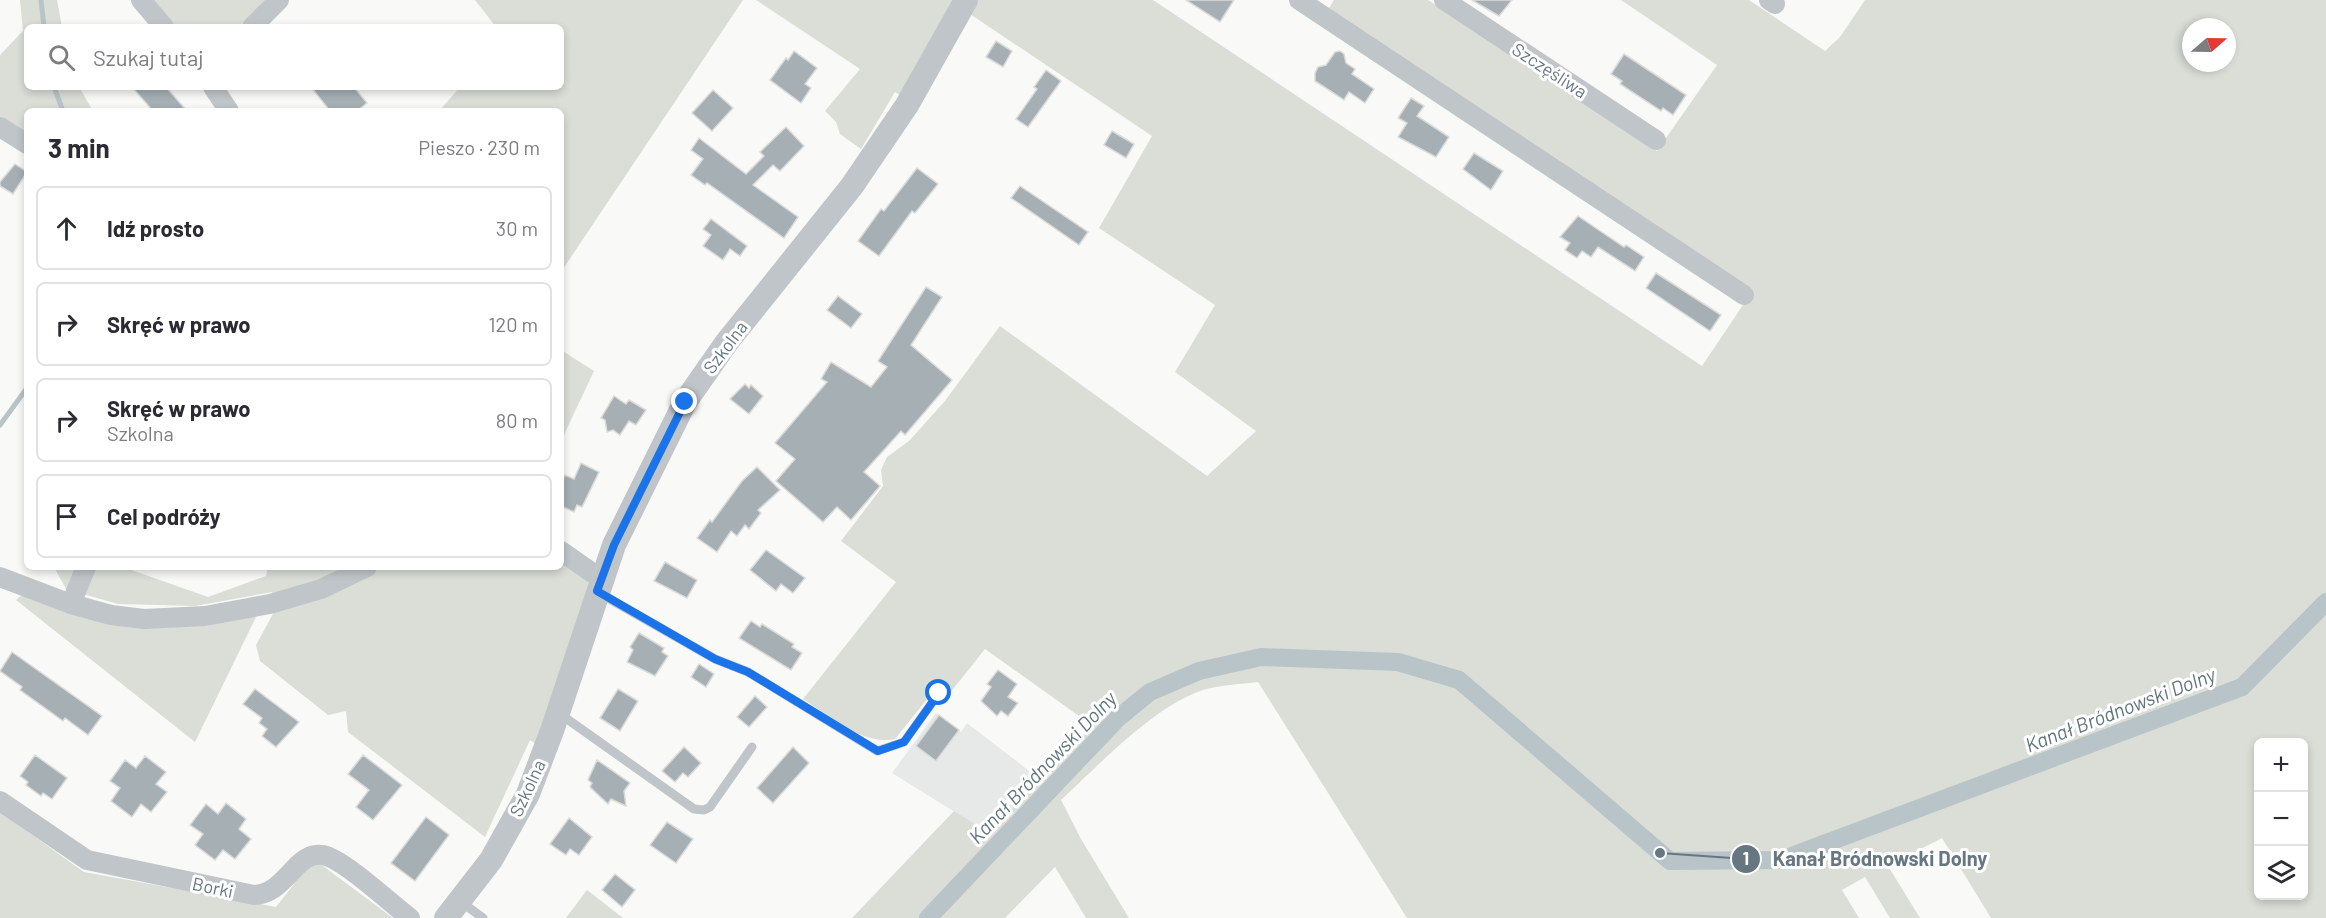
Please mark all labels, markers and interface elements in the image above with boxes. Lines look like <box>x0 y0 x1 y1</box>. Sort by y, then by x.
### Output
north arrow <box>2182 18 2236 72</box>
search box <box>24 24 564 90</box>
street label: Szczęśliwa <box>1508 38 1592 102</box>
icon: search <box>45 41 78 74</box>
text: Szukaj tutaj <box>93 44 204 70</box>
text: 3 min <box>48 132 110 163</box>
text: Pieszo · 230 m <box>418 135 540 159</box>
icon: ahead <box>50 212 83 245</box>
text: Idź prosto <box>107 215 204 241</box>
text: 30 m <box>496 216 538 240</box>
icon: right <box>50 308 83 341</box>
text: Skręć w prawo <box>107 311 251 337</box>
text: 120 m <box>488 312 538 336</box>
street label: Szkolna <box>698 316 752 378</box>
route end <box>671 388 697 414</box>
text: Skręć w prawo <box>107 395 251 421</box>
icon: right <box>50 404 83 437</box>
text: 80 m <box>496 408 538 432</box>
text: Szkolna <box>107 421 174 445</box>
icon: arrive <box>50 500 83 533</box>
text: Cel podróży <box>107 503 221 529</box>
water label: Kanał Bródnowski Dolny <box>2021 661 2220 756</box>
route start <box>925 679 951 705</box>
water label: Kanał Bródnowski Dolny <box>963 685 1121 848</box>
map controls <box>2254 738 2308 900</box>
button: + <box>2254 738 2308 792</box>
street label: Szkolna <box>504 756 550 820</box>
button: − <box>2254 792 2308 846</box>
callout: Kanał Bródnowski Dolny <box>1731 840 1999 878</box>
text: Kanał Bródnowski Dolny <box>1773 846 1987 870</box>
button: layers <box>2254 846 2308 900</box>
text: 1 <box>1743 847 1749 869</box>
street label: Borki <box>191 872 235 902</box>

